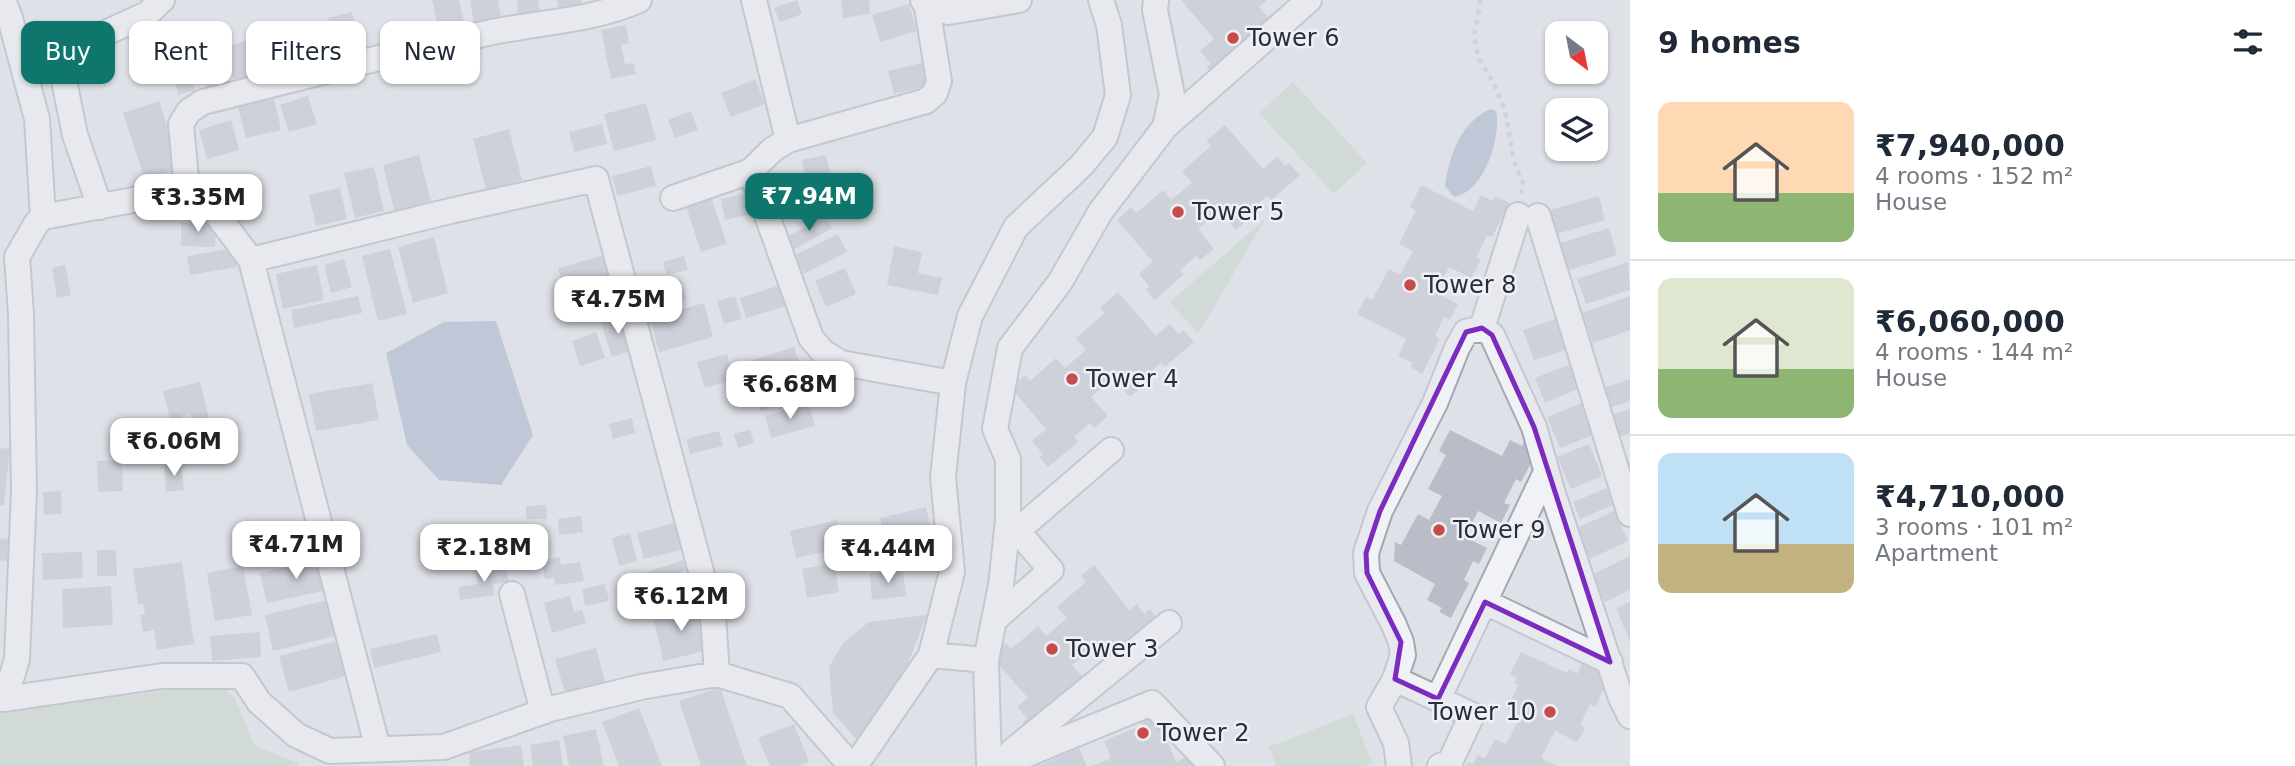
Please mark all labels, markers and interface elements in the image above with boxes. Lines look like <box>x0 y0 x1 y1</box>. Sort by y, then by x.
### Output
chip: Buy <box>21 21 115 84</box>
chip: Rent <box>129 21 232 84</box>
chip: Filters <box>246 21 366 84</box>
chip: New <box>380 21 480 84</box>
north arrow <box>1545 21 1608 84</box>
map controls <box>1545 21 1608 161</box>
icon: filters <box>2229 23 2267 61</box>
place label: Tower 6 <box>1246 24 1339 52</box>
text: 9 homes <box>1658 25 1801 60</box>
marker: Tower 6 <box>1225 30 1241 46</box>
button: layers <box>1545 98 1608 161</box>
text: ₹7,940,000 <box>1875 128 2065 163</box>
icon: home <box>1714 130 1798 214</box>
text: 4 rooms · 152 m² <box>1875 163 2073 189</box>
pin: ₹3.35M <box>141 174 255 234</box>
pin: ₹7.94M <box>752 174 866 233</box>
text: ₹7.94M <box>761 183 857 209</box>
text: ₹3.35M <box>150 184 246 210</box>
text: House <box>1875 189 1947 215</box>
place label: Tower 5 <box>1191 198 1284 226</box>
marker: Tower 5 <box>1170 204 1186 220</box>
place label: Tower 8 <box>1423 271 1516 299</box>
pin: ₹4.75M <box>561 276 675 336</box>
marker: Tower 8 <box>1402 277 1418 293</box>
text: ₹4.75M <box>570 286 666 312</box>
text: ₹6,060,000 <box>1875 304 2065 339</box>
icon: home <box>1714 306 1798 390</box>
text: 4 rooms · 144 m² <box>1875 339 2073 365</box>
pin: ₹6.68M <box>733 362 847 421</box>
place label: Tower 4 <box>1085 365 1178 393</box>
text: House <box>1875 365 1947 391</box>
text: ₹6.68M <box>742 371 838 397</box>
marker: Tower 4 <box>1064 371 1080 387</box>
pin: ₹6.06M <box>117 419 231 478</box>
text: ₹6.06M <box>126 428 222 454</box>
text: ₹4,710,000 <box>1875 479 2065 514</box>
icon: home <box>1714 481 1798 565</box>
text: 3 rooms · 101 m² <box>1875 514 2073 540</box>
place label: Tower 9 <box>1452 516 1545 544</box>
pin: ₹4.71M <box>239 522 353 581</box>
marker: Tower 9 <box>1431 522 1447 538</box>
pin: ₹2.18M <box>427 524 541 584</box>
pin: ₹4.44M <box>831 526 945 585</box>
text: ₹4.71M <box>248 531 344 557</box>
text: ₹2.18M <box>436 534 532 560</box>
text: ₹4.44M <box>840 535 936 561</box>
text: Apartment <box>1875 540 1998 566</box>
pin: ₹6.12M <box>624 574 738 633</box>
text: ₹6.12M <box>633 583 729 609</box>
place label: Tower 3 <box>1065 635 1158 663</box>
marker: Tower 3 <box>1044 641 1060 657</box>
place label: Tower 10 <box>1427 698 1536 726</box>
marker: Tower 10 <box>1542 704 1558 720</box>
place label: Tower 2 <box>1156 719 1249 747</box>
marker: Tower 2 <box>1135 725 1151 741</box>

